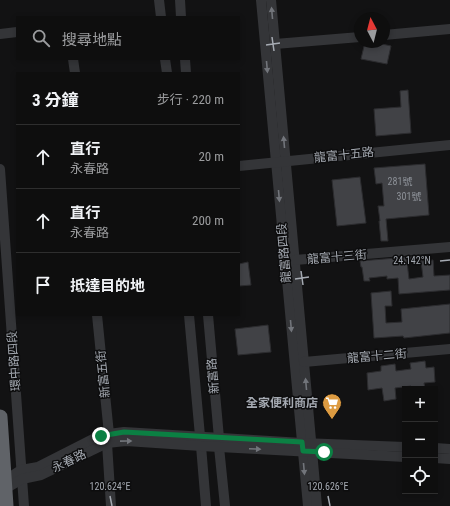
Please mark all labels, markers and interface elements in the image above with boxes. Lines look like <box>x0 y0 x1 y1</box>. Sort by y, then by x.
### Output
one-way arrow <box>269 7 276 19</box>
north arrow <box>354 12 390 48</box>
search box <box>16 16 240 60</box>
icon: search <box>30 27 52 49</box>
text: 搜尋地點 <box>62 31 122 49</box>
one-way arrow <box>264 61 270 73</box>
text: 3 分鐘 <box>32 90 79 110</box>
text: 步行 · 220 m <box>157 92 224 107</box>
one-way arrow <box>281 136 287 149</box>
text: 直行 <box>70 140 100 158</box>
street label: 龍富十五路 <box>313 145 375 165</box>
icon: ahead <box>32 146 54 168</box>
text: 20 m <box>198 149 224 164</box>
text: 永春路 <box>70 161 109 176</box>
house number: 281號 <box>388 176 412 187</box>
one-way arrow <box>275 190 282 202</box>
house number: 301號 <box>397 191 421 202</box>
text: 直行 <box>70 204 100 222</box>
icon: ahead <box>32 210 54 232</box>
text: 200 m <box>192 213 224 228</box>
street label: 龍富路四段 <box>274 222 294 284</box>
text: 永春路 <box>70 225 109 240</box>
street label: 龍富十三街 <box>306 247 368 267</box>
text: 24.142°N <box>393 255 431 266</box>
icon: arrive <box>32 274 54 296</box>
text: 抵達目的地 <box>70 277 145 295</box>
one-way arrow <box>288 320 294 332</box>
street label: 環中路四段 <box>5 331 23 391</box>
street label: 龍富十二街 <box>346 346 408 366</box>
street label: 新富五街 <box>94 349 112 399</box>
street label: 新富路 <box>204 357 222 395</box>
one-way arrow <box>303 377 309 390</box>
map controls <box>402 386 438 494</box>
button: + <box>402 386 438 422</box>
supermarket icon: 全家便利商店 <box>321 392 343 420</box>
place label: 全家便利商店 <box>246 396 318 410</box>
button: − <box>402 422 438 458</box>
route end <box>92 427 110 445</box>
one-way arrow <box>120 438 133 444</box>
route start <box>315 443 333 461</box>
one-way arrow <box>249 445 261 452</box>
street label: 永春路 <box>50 447 88 475</box>
button: locate <box>402 458 438 494</box>
one-way arrow <box>301 463 308 475</box>
text: 120.624°E <box>90 481 131 492</box>
text: 120.626°E <box>308 481 349 492</box>

